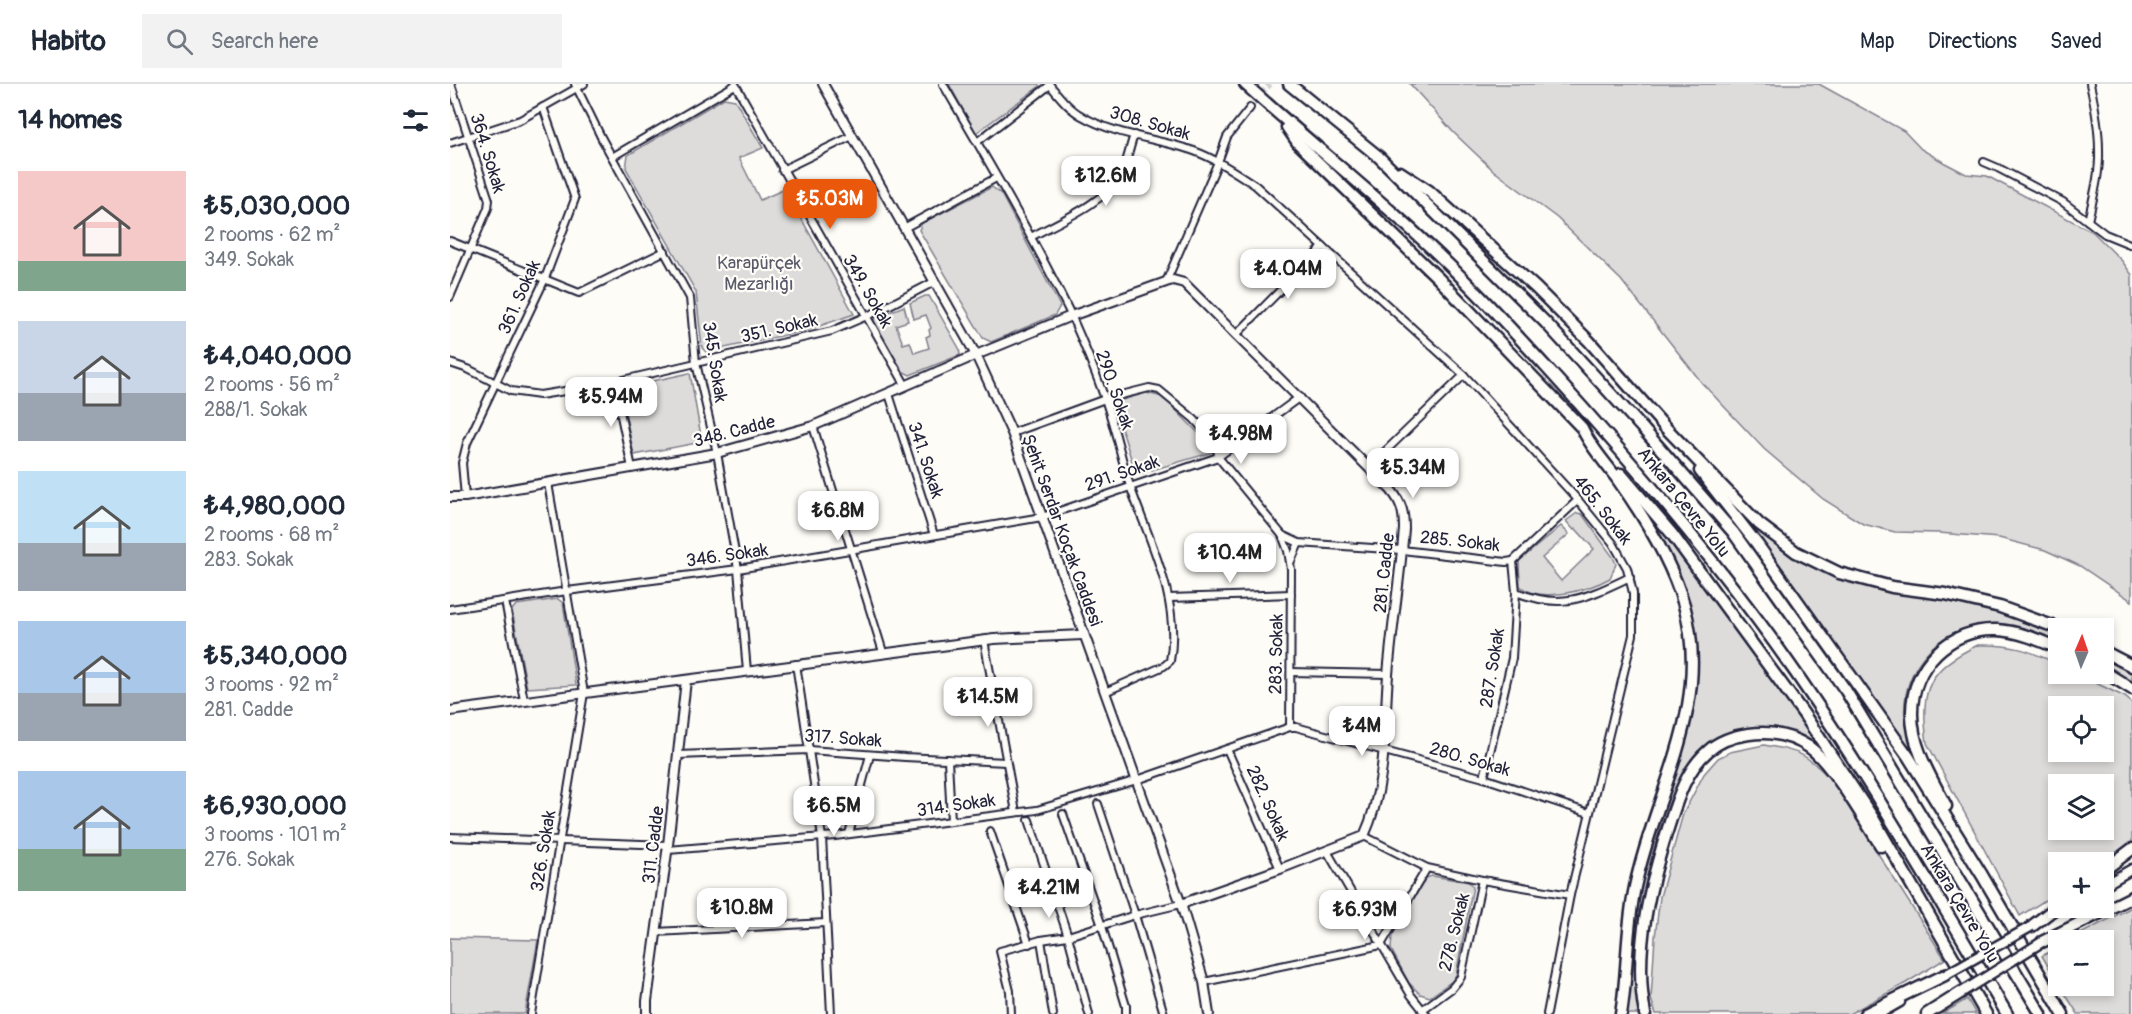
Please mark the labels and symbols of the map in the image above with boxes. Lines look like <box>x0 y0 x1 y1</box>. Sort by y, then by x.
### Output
street label: 308. Sokak <box>1107 101 1193 146</box>
street label: 364. Sokak <box>464 110 511 196</box>
pin: ₺12.6M <box>1057 156 1155 207</box>
pin: ₺5.03M <box>781 179 879 230</box>
pin: ₺4.04M <box>1239 249 1337 300</box>
street label: 349. Sokak <box>837 250 898 333</box>
park label: Karapürçek Mezarlığı <box>717 252 801 296</box>
street label: 361. Sokak <box>493 256 546 338</box>
street label: 351. Sokak <box>738 308 820 348</box>
street label: 345. Sokak <box>697 320 732 405</box>
street label: 290. Sokak <box>1090 347 1139 434</box>
pin: ₺5.94M <box>562 377 660 428</box>
street label: 348. Cadde <box>691 410 778 453</box>
pin: ₺4.98M <box>1192 414 1290 465</box>
street label: 341. Sokak <box>902 419 949 502</box>
street label: Şehit Serdar Koçak Caddesi <box>1016 431 1107 629</box>
street label: Ankara Çevre Yolu <box>1632 442 1735 562</box>
pin: ₺5.34M <box>1364 448 1462 499</box>
street label: 291. Sokak <box>1082 450 1163 497</box>
street label: 465. Sokak <box>1568 471 1637 550</box>
pin: ₺6.8M <box>796 491 880 542</box>
street label: 285. Sokak <box>1419 526 1502 557</box>
street label: 281. Cadde <box>1369 532 1400 614</box>
pin: ₺10.4M <box>1181 533 1279 584</box>
street label: 346. Sokak <box>685 538 770 573</box>
street label: 283. Sokak <box>1264 613 1289 694</box>
north arrow <box>2048 618 2114 684</box>
street label: 287. Sokak <box>1475 626 1510 709</box>
pin: ₺14.5M <box>939 677 1037 728</box>
pin: ₺4M <box>1333 706 1391 757</box>
street label: 317. Sokak <box>803 724 883 753</box>
street label: 280. Sokak <box>1427 737 1513 782</box>
street label: 282. Sokak <box>1241 762 1295 845</box>
pin: ₺6.5M <box>792 786 876 837</box>
street label: 314. Sokak <box>915 789 997 822</box>
street label: 311. Cadde <box>637 805 670 885</box>
street label: 326. Sokak <box>526 808 561 893</box>
street label: Ankara Çevre Yolu <box>1915 839 2004 967</box>
pin: ₺4.21M <box>1000 868 1098 919</box>
pin: ₺10.8M <box>693 888 791 939</box>
pin: ₺6.93M <box>1316 890 1414 941</box>
street label: 278. Sokak <box>1434 890 1475 974</box>

